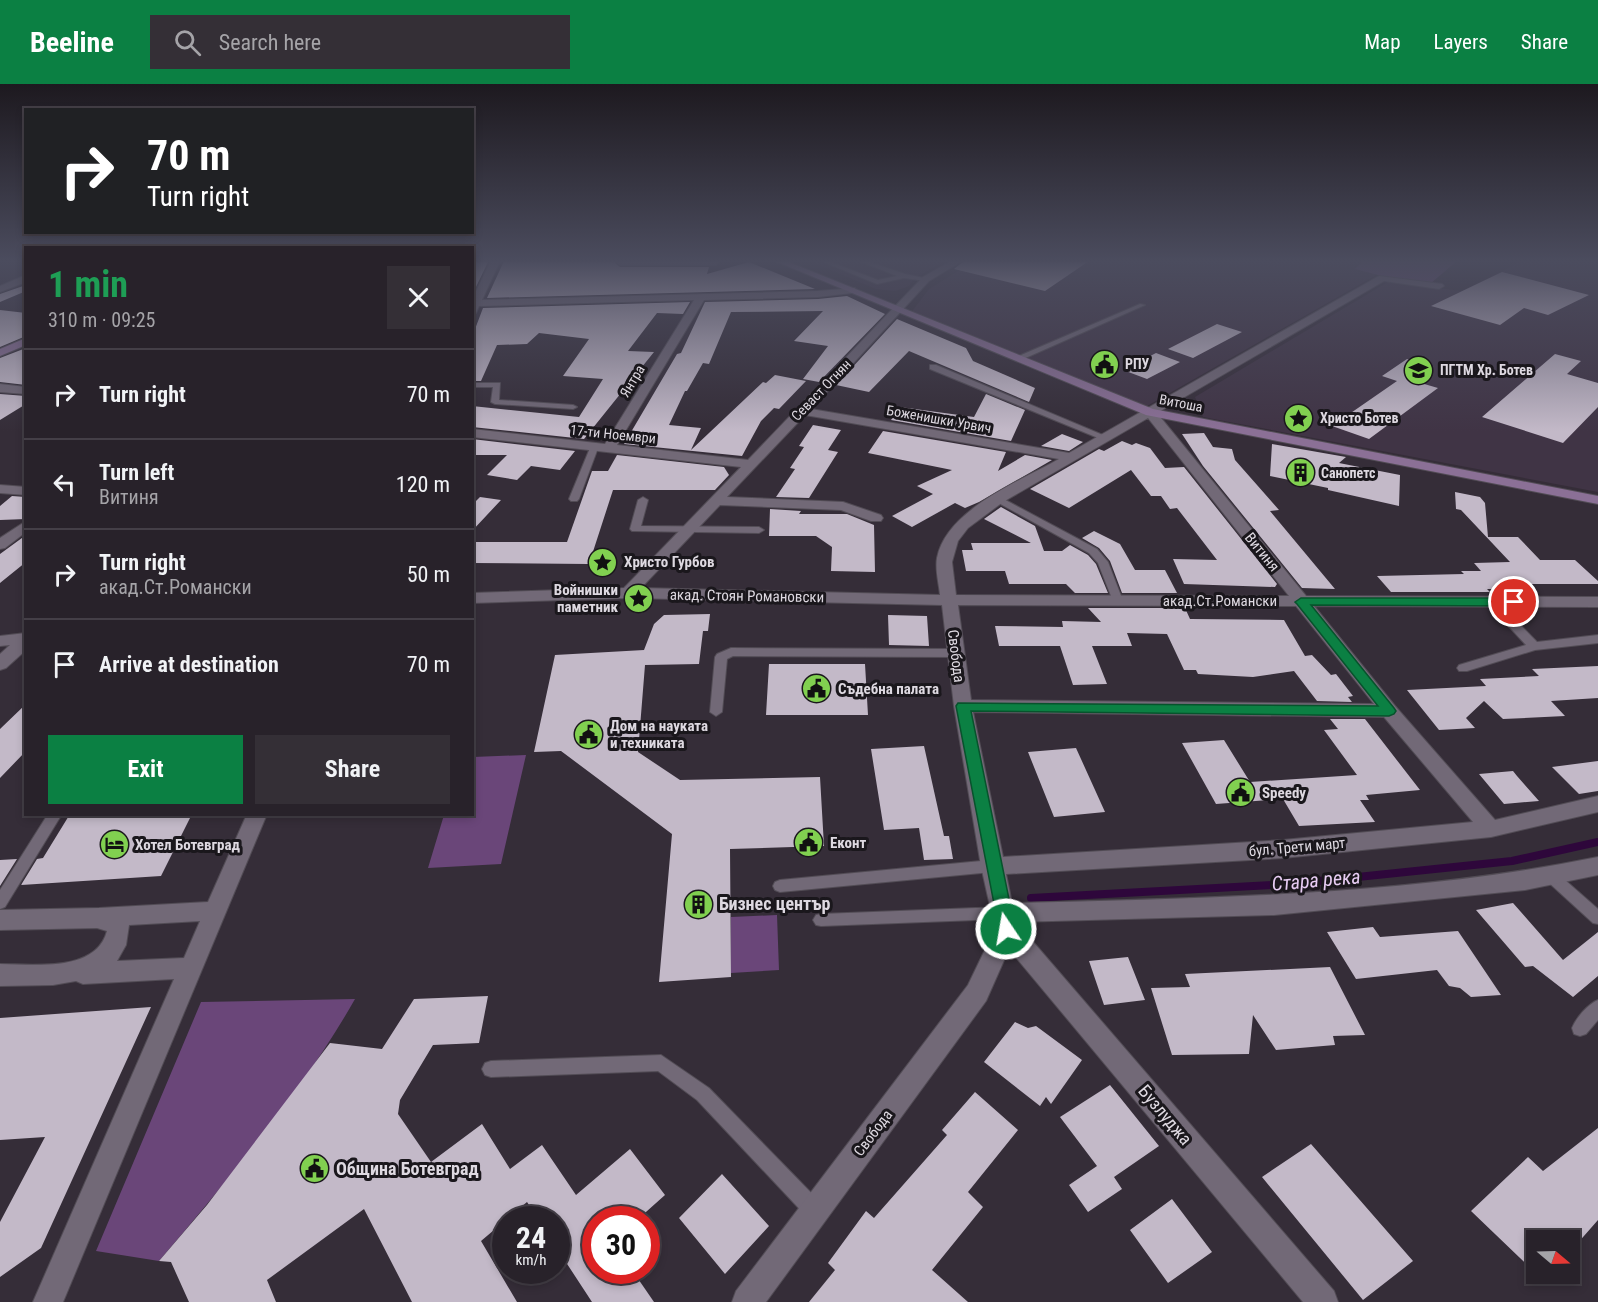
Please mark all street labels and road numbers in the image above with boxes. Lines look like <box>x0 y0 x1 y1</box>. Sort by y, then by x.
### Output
street label: Севаст Огнян <box>788 356 854 424</box>
street label: Янтра <box>616 362 648 400</box>
street label: Витоша <box>1158 391 1204 415</box>
street label: Боженишки Урвич <box>885 402 993 436</box>
street label: 17-ти Ноември <box>569 422 657 446</box>
street label: Витиня <box>1241 529 1283 575</box>
street label: акад. Стоян Романовски <box>670 586 824 606</box>
street label: акад.Ст.Романски <box>1163 592 1277 610</box>
street label: Свобода <box>944 629 968 683</box>
street label: бул. Трети март <box>1248 834 1346 860</box>
street label: Бузлуджа <box>1134 1080 1197 1149</box>
street label: Свобода <box>850 1106 896 1160</box>

